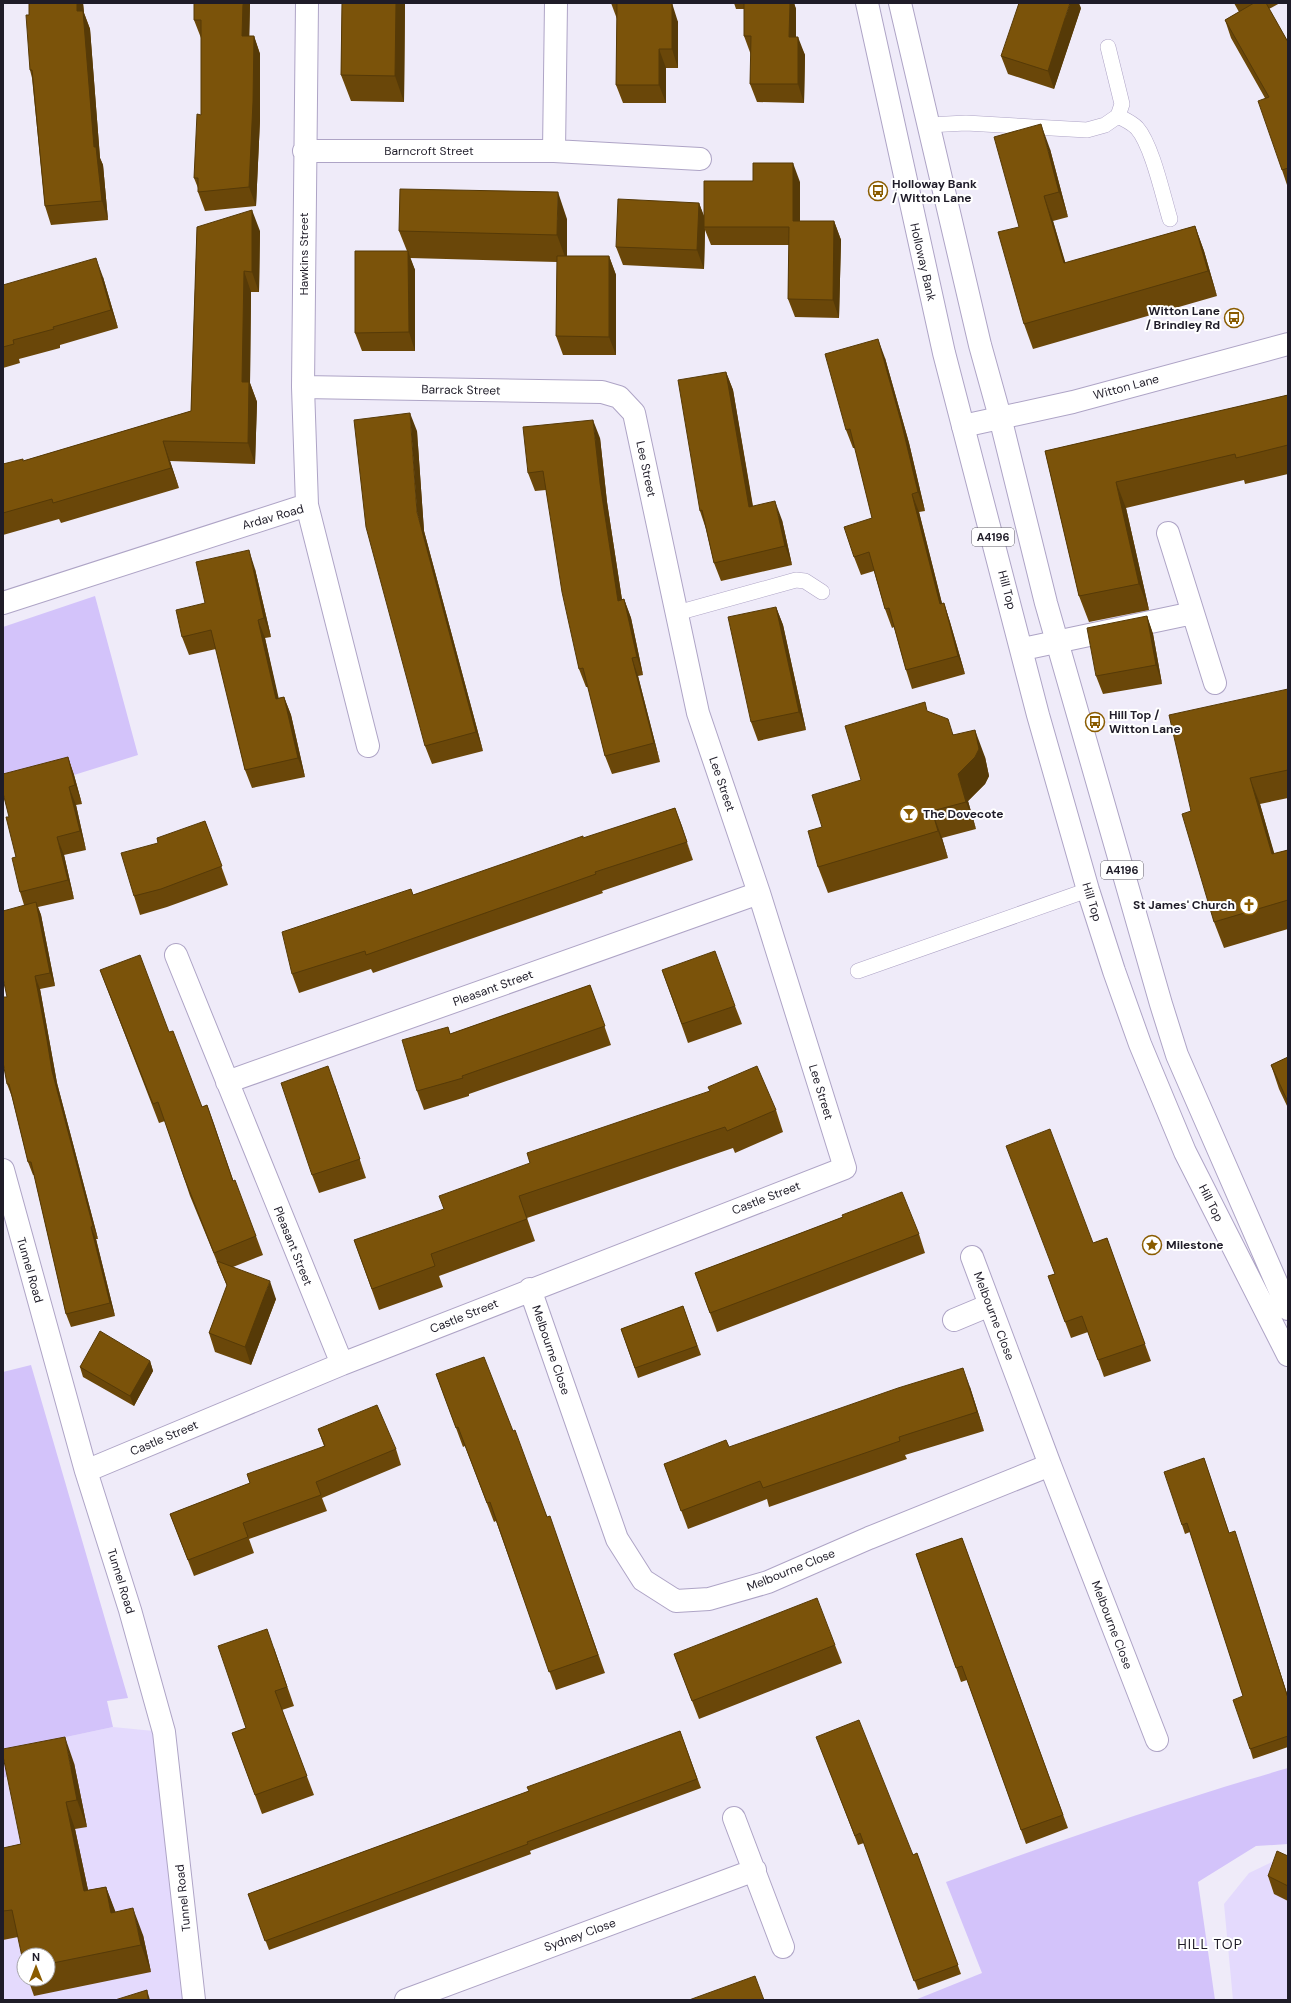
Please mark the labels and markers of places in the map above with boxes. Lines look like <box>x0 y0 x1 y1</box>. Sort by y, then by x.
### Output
place label: Holloway Bank / Witton Lane <box>892 176 977 206</box>
bus stop icon: Holloway Bank / Witton Lane <box>867 180 889 202</box>
place label: Witton Lane / Brindley Rd <box>1146 303 1220 333</box>
bus stop icon: Witton Lane / Brindley Rd <box>1223 307 1245 329</box>
place label: Hill Top / Witton Lane <box>1109 707 1181 737</box>
bus stop icon: Hill Top / Witton Lane <box>1084 711 1106 733</box>
bar icon: The Dovecote <box>898 803 920 825</box>
place label: The Dovecote <box>923 806 1004 822</box>
church icon: St James' Church <box>1238 894 1260 916</box>
place label: St James' Church <box>1133 897 1235 913</box>
place icon: Milestone <box>1141 1234 1163 1256</box>
place label: Milestone <box>1166 1237 1224 1253</box>

